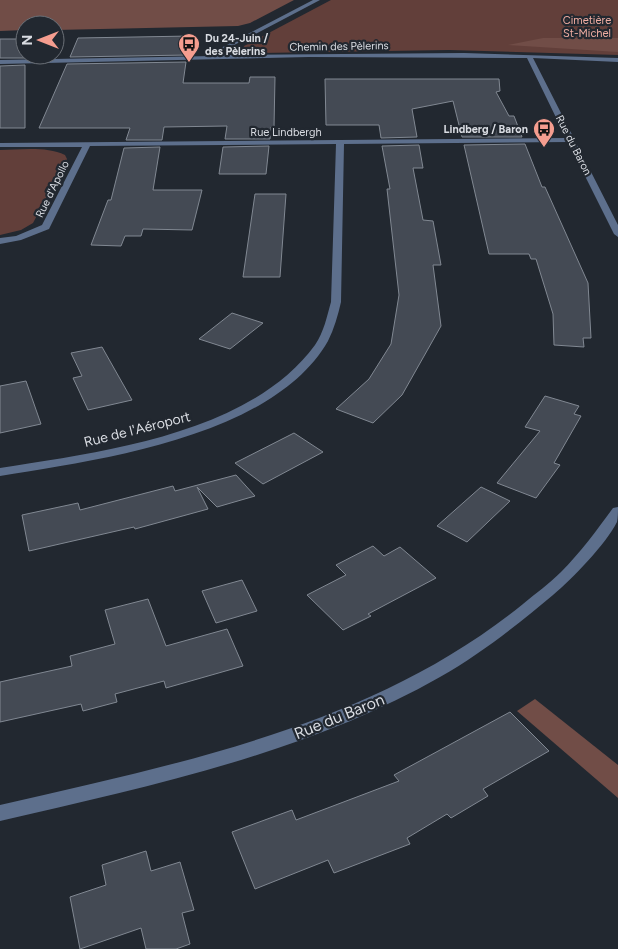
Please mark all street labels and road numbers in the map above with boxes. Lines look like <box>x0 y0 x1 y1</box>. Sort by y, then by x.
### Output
street label: Chemin des Pèlerins <box>289 39 389 54</box>
street label: Rue du Baron <box>553 113 594 177</box>
street label: Rue Lindbergh <box>250 126 322 139</box>
street label: Rue d'Apollo <box>33 159 72 220</box>
street label: Rue de l'Aéroport <box>82 408 192 451</box>
street label: Rue du Baron <box>291 690 387 743</box>

